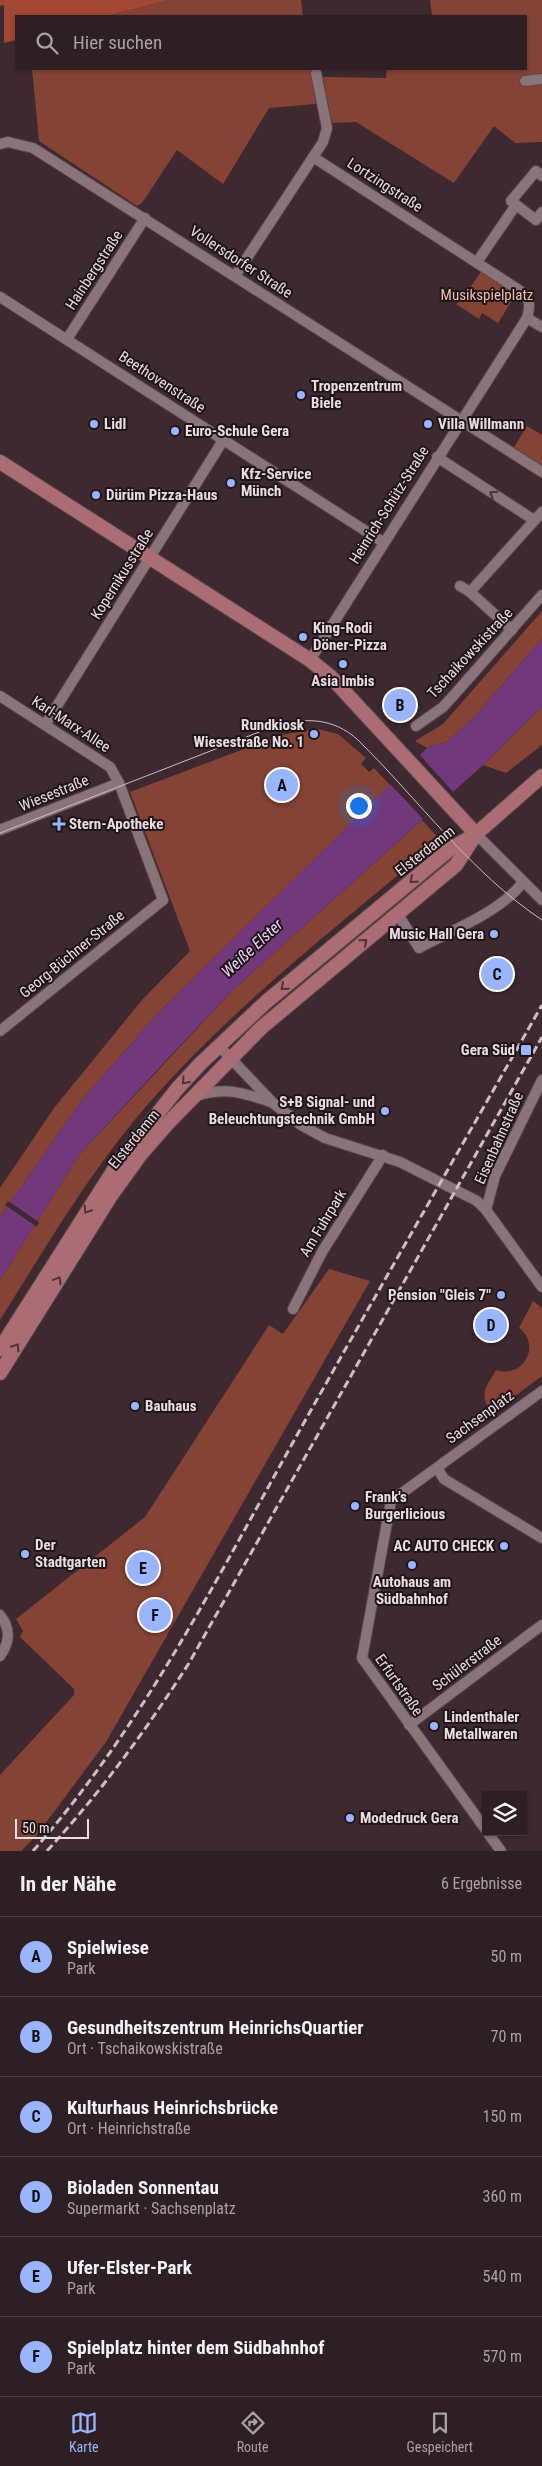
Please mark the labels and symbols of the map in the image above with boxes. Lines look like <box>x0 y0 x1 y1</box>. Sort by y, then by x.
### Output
street label: Lortzingstraße <box>344 154 426 216</box>
street label: Vollersdorfer Straße <box>186 222 296 302</box>
street label: Hainbergstraße <box>62 227 126 313</box>
park label: Musikspielplatz <box>441 286 533 304</box>
street label: Beethovenstraße <box>115 347 209 417</box>
place label: Tropenzentrum Biele <box>311 377 402 412</box>
marker: Tropenzentrum Biele <box>295 389 307 401</box>
place label: Lidl <box>104 415 126 433</box>
place label: Villa Willmann <box>438 415 524 433</box>
marker: Lidl <box>88 418 100 430</box>
marker: Villa Willmann <box>422 418 434 430</box>
place label: Euro-Schule Gera <box>185 422 289 440</box>
marker: Euro-Schule Gera <box>169 425 181 437</box>
street label: Heinrich-Schütz-Straße <box>345 443 433 567</box>
place label: Kfz-Service Münch <box>241 465 311 500</box>
marker: Kfz-Service Münch <box>225 477 237 489</box>
place label: Dürüm Pizza-Haus <box>106 486 218 504</box>
marker: Dürüm Pizza-Haus <box>90 489 102 501</box>
one-way arrow <box>490 491 499 500</box>
street label: Kopernikusstraße <box>87 525 157 623</box>
street label: Tschaikowskistraße <box>423 604 517 702</box>
place label: King-Rodi Döner-Pizza <box>313 619 387 654</box>
marker: King-Rodi Döner-Pizza <box>297 631 309 643</box>
marker: Asia Imbis <box>337 658 349 670</box>
place label: Asia Imbis <box>311 672 375 690</box>
pin: B <box>384 686 416 724</box>
street label: Karl-Marx-Allee <box>28 692 114 756</box>
place label: Rundkiosk Wiesestraße No. 1 <box>194 716 305 751</box>
marker: Rundkiosk Wiesestraße No. 1 <box>308 728 320 740</box>
pin: A <box>266 766 298 804</box>
street label: Wiesestraße <box>17 771 91 815</box>
your location <box>346 793 372 819</box>
place label: Stern-Apotheke <box>69 815 164 833</box>
marker: Stern-Apotheke <box>53 818 65 830</box>
street label: Elsterdamm <box>392 822 458 880</box>
one-way arrow <box>410 875 419 883</box>
street label: Georg-Büchner-Straße <box>16 906 128 1002</box>
water label: Weiße Elster <box>218 914 287 981</box>
place label: Music Hall Gera <box>389 925 484 943</box>
marker: Music Hall Gera <box>488 928 500 940</box>
one-way arrow <box>358 938 367 947</box>
pin: C <box>481 955 513 993</box>
one-way arrow <box>281 981 290 990</box>
place label: Gera Süd <box>461 1041 515 1059</box>
marker: Gera Süd <box>519 1043 533 1057</box>
one-way arrow <box>182 1075 191 1084</box>
street label: Eisenbahnstraße <box>471 1089 527 1187</box>
place label: S+B Signal- und Beleuchtungstechnik GmbH <box>209 1093 375 1128</box>
marker: S+B Signal- und Beleuchtungstechnik GmbH <box>379 1105 391 1117</box>
street label: Elsterdamm <box>105 1106 163 1172</box>
street label: Am Fuhrpark <box>296 1186 350 1260</box>
one-way arrow <box>83 1205 93 1214</box>
one-way arrow <box>51 1276 61 1285</box>
place label: Pension "Gleis 7" <box>388 1286 491 1304</box>
marker: Pension "Gleis 7" <box>495 1289 507 1301</box>
pin: D <box>475 1306 507 1344</box>
one-way arrow <box>10 1343 19 1353</box>
street label: Sachsenplatz <box>443 1386 517 1448</box>
place label: Bauhaus <box>145 1397 197 1415</box>
marker: Bauhaus <box>129 1400 141 1412</box>
place label: Frank's Burgerlicious <box>365 1488 445 1523</box>
marker: Frank's Burgerlicious <box>349 1500 361 1512</box>
place label: Der Stadtgarten <box>35 1536 106 1571</box>
place label: AC AUTO CHECK <box>393 1537 495 1555</box>
marker: AC AUTO CHECK <box>498 1540 510 1552</box>
marker: Der Stadtgarten <box>19 1548 31 1560</box>
pin: E <box>127 1549 159 1587</box>
marker: Autohaus am Südbahnhof <box>406 1559 418 1571</box>
place label: Autohaus am Südbahnhof <box>373 1573 451 1608</box>
pin: F <box>139 1596 171 1634</box>
street label: Schülerstraße <box>429 1631 505 1695</box>
street label: Erfurtstraße <box>371 1651 427 1719</box>
place label: Lindenthaler Metallwaren <box>444 1708 519 1743</box>
marker: Lindenthaler Metallwaren <box>428 1720 440 1732</box>
place label: Modedruck Gera <box>360 1809 459 1827</box>
marker: Modedruck Gera <box>344 1812 356 1824</box>
scale bar <box>15 1816 89 1839</box>

